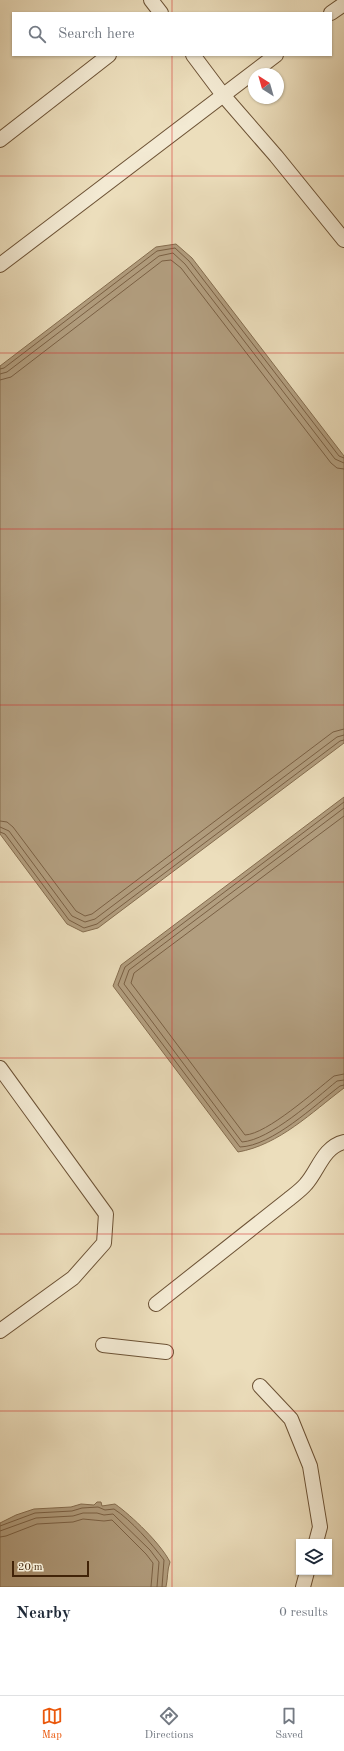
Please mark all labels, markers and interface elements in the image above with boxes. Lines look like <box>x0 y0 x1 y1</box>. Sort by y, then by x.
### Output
search box <box>12 12 332 56</box>
icon: search <box>26 23 48 45</box>
text: Search here <box>58 27 135 42</box>
north arrow <box>248 68 284 104</box>
map controls <box>296 1539 332 1575</box>
button: layers <box>296 1539 332 1575</box>
scale bar <box>12 1559 89 1578</box>
text: 20 m <box>18 1562 43 1573</box>
text: Nearby <box>16 1605 71 1622</box>
text: 0 results <box>279 1606 328 1619</box>
tab: Map <box>41 1705 63 1743</box>
tab: Directions <box>145 1705 193 1743</box>
tab: Saved <box>275 1705 303 1743</box>

